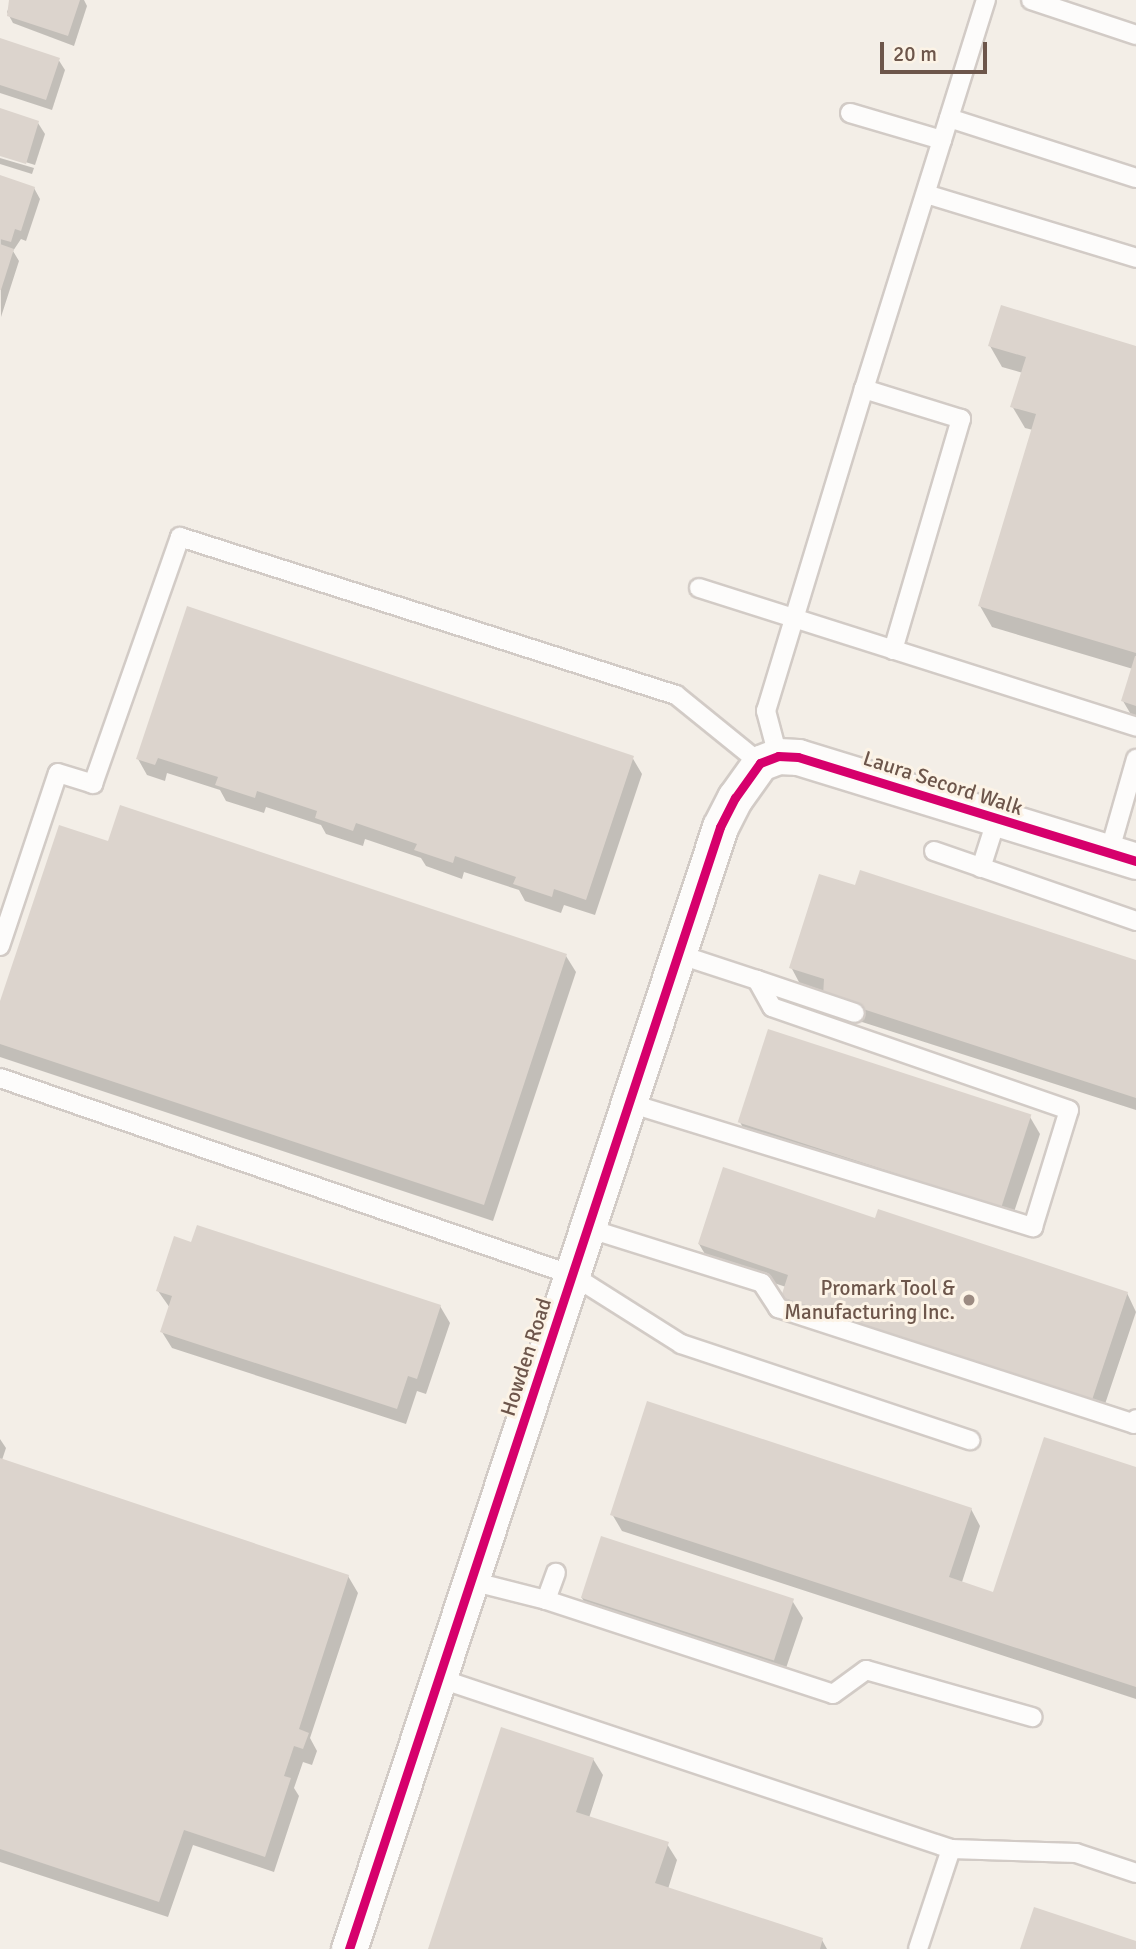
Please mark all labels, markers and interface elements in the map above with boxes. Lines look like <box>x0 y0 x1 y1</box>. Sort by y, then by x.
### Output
scale bar <box>884 28 991 72</box>
text: 20 m <box>893 41 937 67</box>
street label: Laura Secord Walk <box>860 745 1026 821</box>
place label: Promark Tool & Manufacturing Inc. <box>784 1275 955 1325</box>
marker: Promark Tool & Manufacturing Inc. <box>961 1292 977 1308</box>
street label: Howden Road <box>495 1295 557 1419</box>

